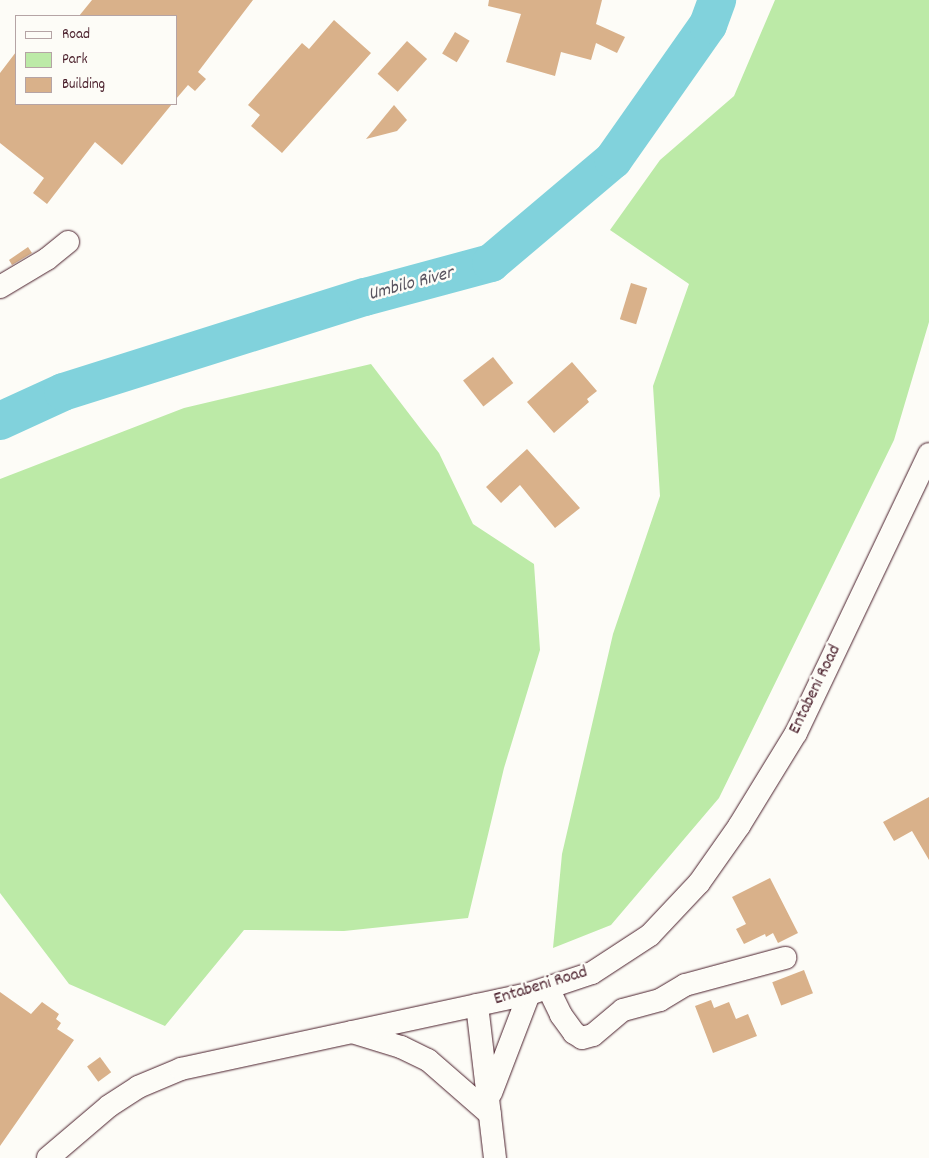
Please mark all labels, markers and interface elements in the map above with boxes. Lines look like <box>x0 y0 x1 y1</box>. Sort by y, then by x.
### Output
legend <box>15 15 178 105</box>
text: Road <box>62 24 90 46</box>
text: Park <box>62 49 88 71</box>
text: Building <box>62 74 105 96</box>
water label: Umbilo River <box>366 263 456 307</box>
street label: Entabeni Road <box>785 642 847 738</box>
street label: Entabeni Road <box>492 963 590 1011</box>

